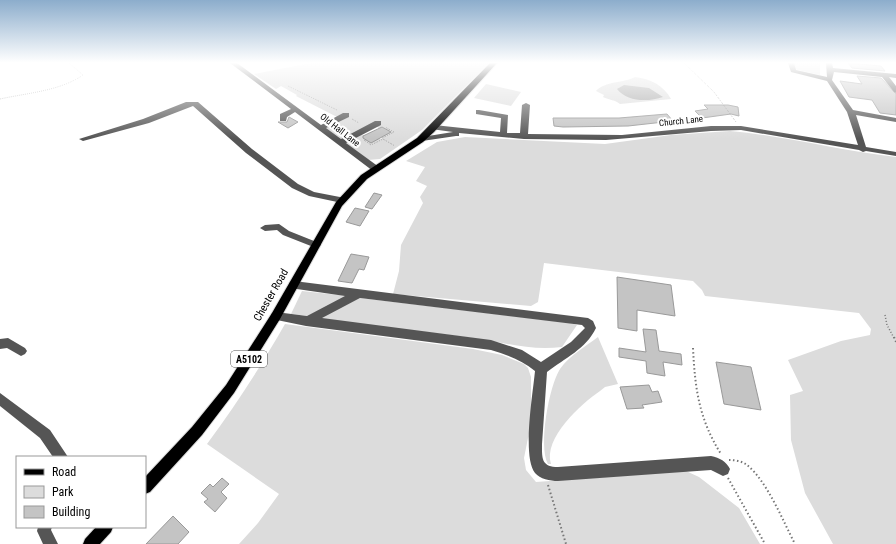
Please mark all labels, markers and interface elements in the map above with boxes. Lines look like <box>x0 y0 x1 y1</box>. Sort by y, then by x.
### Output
street label: Old Hall Lane <box>318 112 362 148</box>
street label: Church Lane <box>658 114 704 128</box>
street label: Chester Road <box>251 267 291 323</box>
road number: A5102 <box>231 351 267 367</box>
legend <box>16 456 146 528</box>
text: Road <box>52 465 76 479</box>
text: Park <box>52 485 74 499</box>
text: Building <box>52 505 90 519</box>

